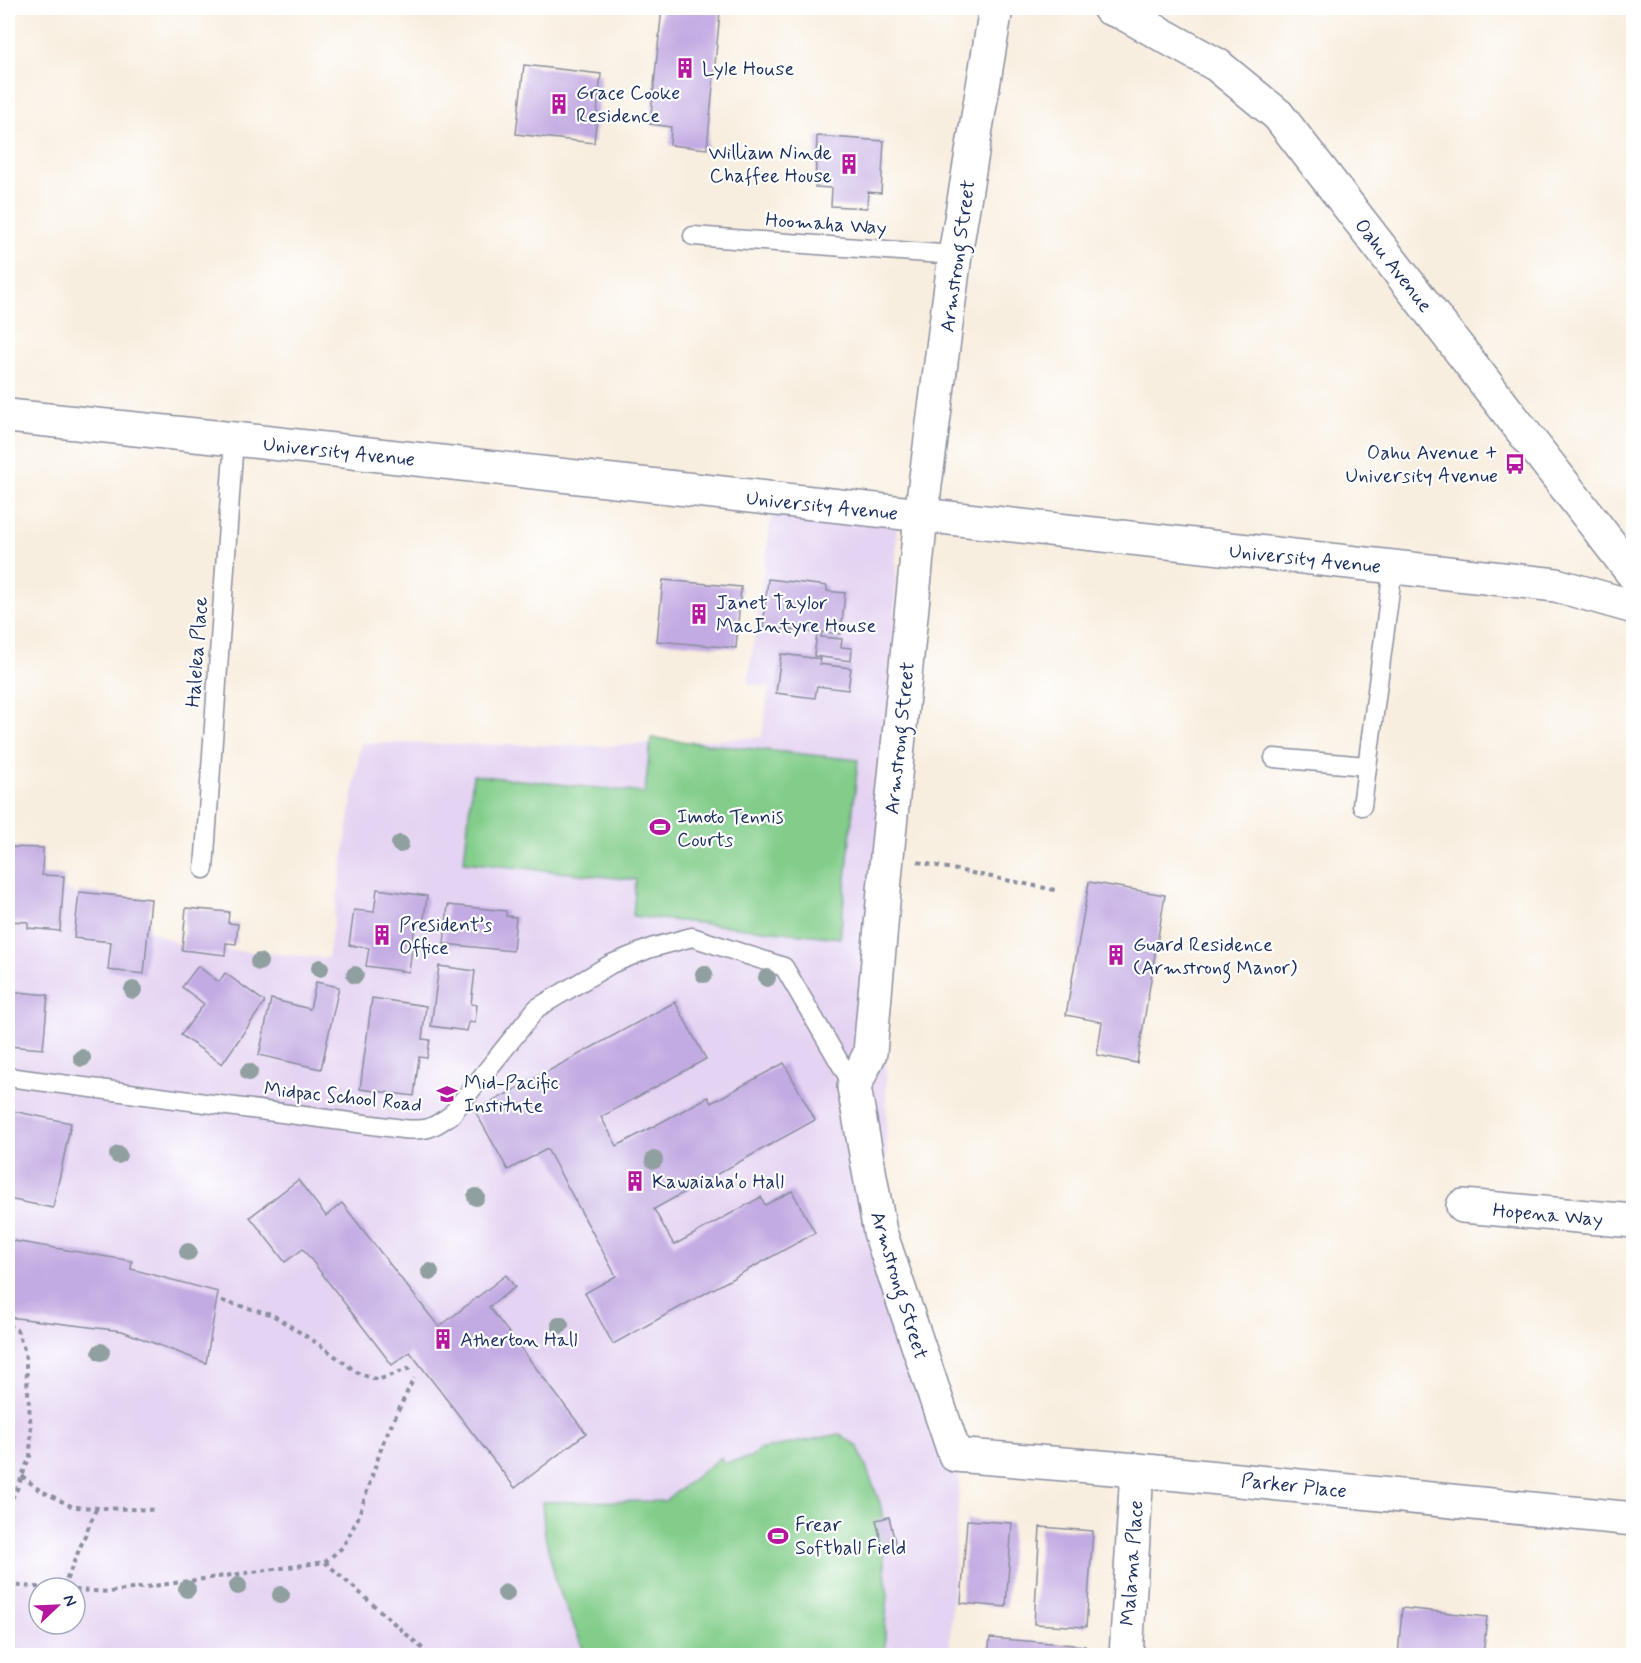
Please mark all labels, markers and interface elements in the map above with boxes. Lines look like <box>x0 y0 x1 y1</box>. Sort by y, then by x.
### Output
building icon: Lyle House <box>673 56 697 80</box>
place label: Lyle House <box>702 56 794 83</box>
place label: Grace Cooke Residence <box>576 80 680 130</box>
building icon: Grace Cooke Residence <box>547 92 571 116</box>
place label: William Ninde Chaffee House <box>708 140 832 190</box>
building icon: William Ninde Chaffee House <box>837 152 861 176</box>
street label: Armstrong Street <box>934 178 985 334</box>
street label: Hoomaha Way <box>764 207 887 242</box>
street label: Oahu Avenue <box>1348 213 1438 319</box>
street label: University Avenue <box>262 431 416 474</box>
place label: Oahu Avenue + University Avenue <box>1346 440 1498 490</box>
bus stop icon: Oahu Avenue + University Avenue <box>1503 452 1527 476</box>
street label: University Avenue <box>745 485 899 528</box>
street label: University Avenue <box>1228 538 1382 581</box>
place label: Janet Taylor MacIntyre House <box>716 590 876 640</box>
street label: Halelea Place <box>180 596 215 708</box>
building icon: Janet Taylor MacIntyre House <box>687 602 711 626</box>
street label: Armstrong Street <box>879 660 924 816</box>
place label: Imoto Tennis Courts <box>677 804 784 854</box>
sports icon: Imoto Tennis Courts <box>648 815 672 839</box>
place label: President’s Office <box>399 912 492 962</box>
building icon: President’s Office <box>370 923 394 947</box>
place label: Guard Residence (Armstrong Manor) <box>1133 932 1297 984</box>
building icon: Guard Residence (Armstrong Manor) <box>1104 943 1128 967</box>
place label: Mid-Pacific Institute <box>464 1070 559 1120</box>
street label: Midpac School Road <box>263 1076 423 1119</box>
school or university icon: Mid-Pacific Institute <box>435 1082 459 1106</box>
building icon: Kawaiahaʻo Hall <box>623 1169 647 1193</box>
place label: Kawaiahaʻo Hall <box>652 1169 784 1196</box>
street label: Hopena Way <box>1492 1197 1604 1234</box>
street label: Armstrong Street <box>861 1208 934 1363</box>
building icon: Atherton Hall <box>431 1327 455 1351</box>
place label: Atherton Hall <box>460 1327 578 1354</box>
street label: Parker Place <box>1240 1468 1348 1505</box>
street label: Malama Place <box>1115 1500 1150 1627</box>
place label: Frear Softball Field <box>795 1512 906 1562</box>
sports icon: Frear Softball Field <box>766 1524 790 1548</box>
north arrow <box>27 1576 87 1636</box>
text: N <box>58 1592 81 1610</box>

